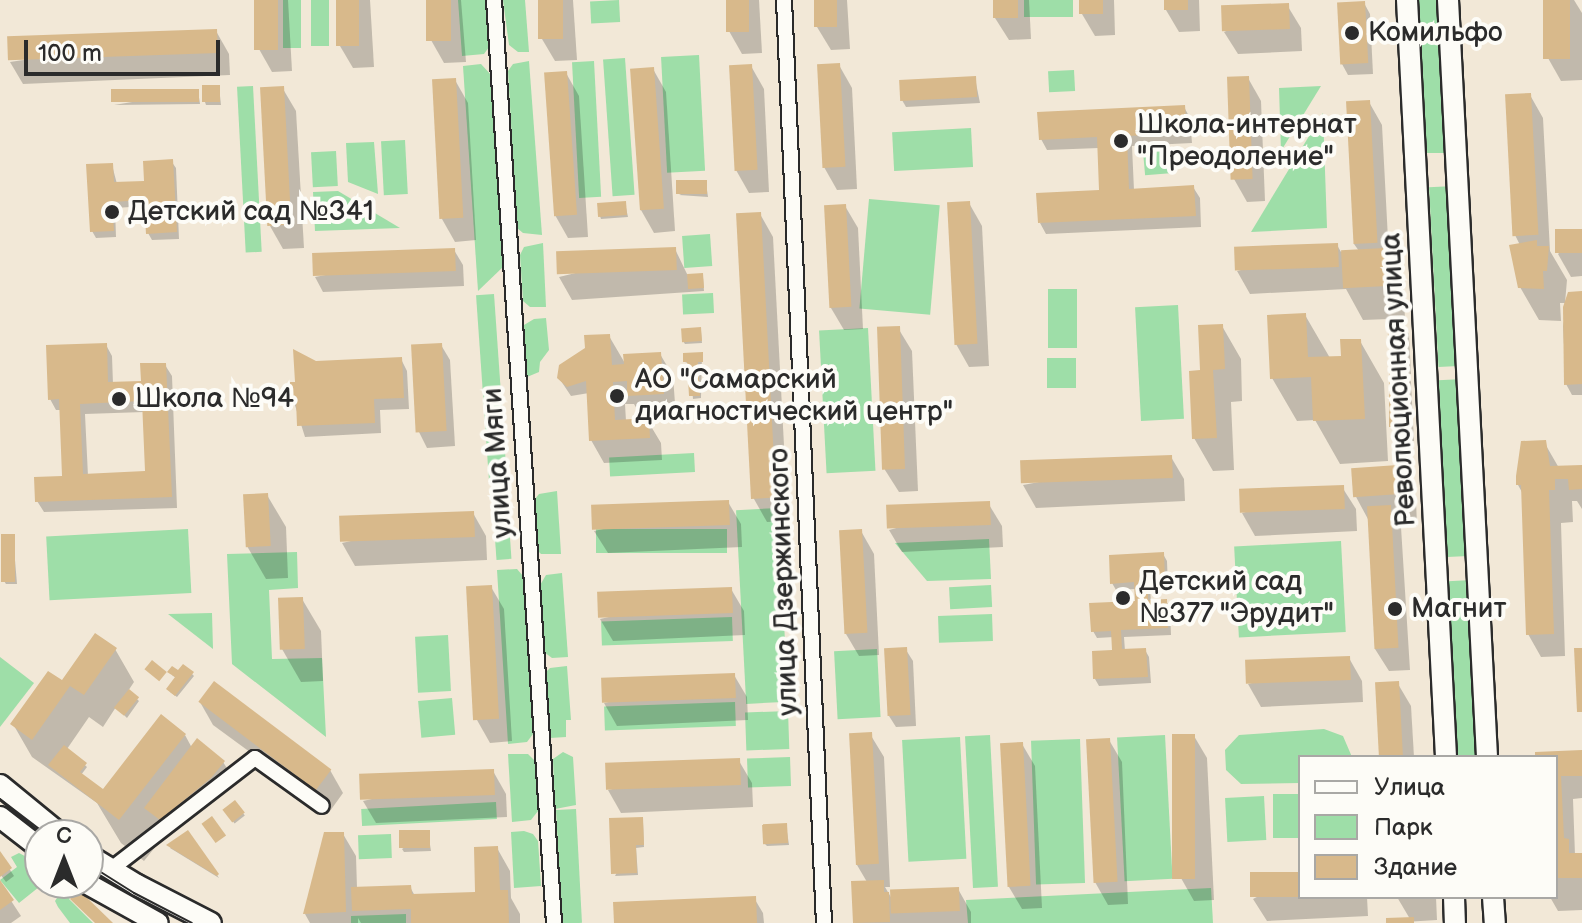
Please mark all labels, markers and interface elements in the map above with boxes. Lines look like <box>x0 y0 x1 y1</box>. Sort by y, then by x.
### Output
place label: Комильфо <box>1368 16 1503 50</box>
scale bar <box>28 24 224 74</box>
marker: Комильфо <box>1343 24 1361 42</box>
text: 100 m <box>38 39 102 68</box>
place label: Школа-интернат "Преодоление" <box>1137 108 1357 174</box>
marker: Школа-интернат "Преодоление" <box>1112 132 1130 150</box>
place label: Детский сад №341 <box>128 195 374 229</box>
marker: Детский сад №341 <box>103 203 121 221</box>
street label: Революционная улица <box>1375 232 1423 528</box>
place label: АО "Самарский диагностический центр" <box>635 363 953 429</box>
place label: Школа №94 <box>135 382 294 416</box>
marker: АО "Самарский диагностический центр" <box>606 385 628 407</box>
street label: улица Мяги <box>476 387 520 539</box>
marker: Школа №94 <box>110 390 128 408</box>
street label: улица Дзержинского <box>763 448 805 716</box>
place label: Детский сад №377 "Эрудит" <box>1139 565 1336 631</box>
marker: Детский сад №377 "Эрудит" <box>1114 589 1132 607</box>
place label: Магнит <box>1411 592 1506 626</box>
marker: Магнит <box>1386 600 1404 618</box>
legend <box>1298 755 1558 899</box>
text: Улица <box>1374 773 1445 802</box>
text: Парк <box>1374 813 1432 842</box>
north arrow <box>24 819 104 899</box>
text: С <box>56 823 72 850</box>
text: Здание <box>1374 853 1457 882</box>

